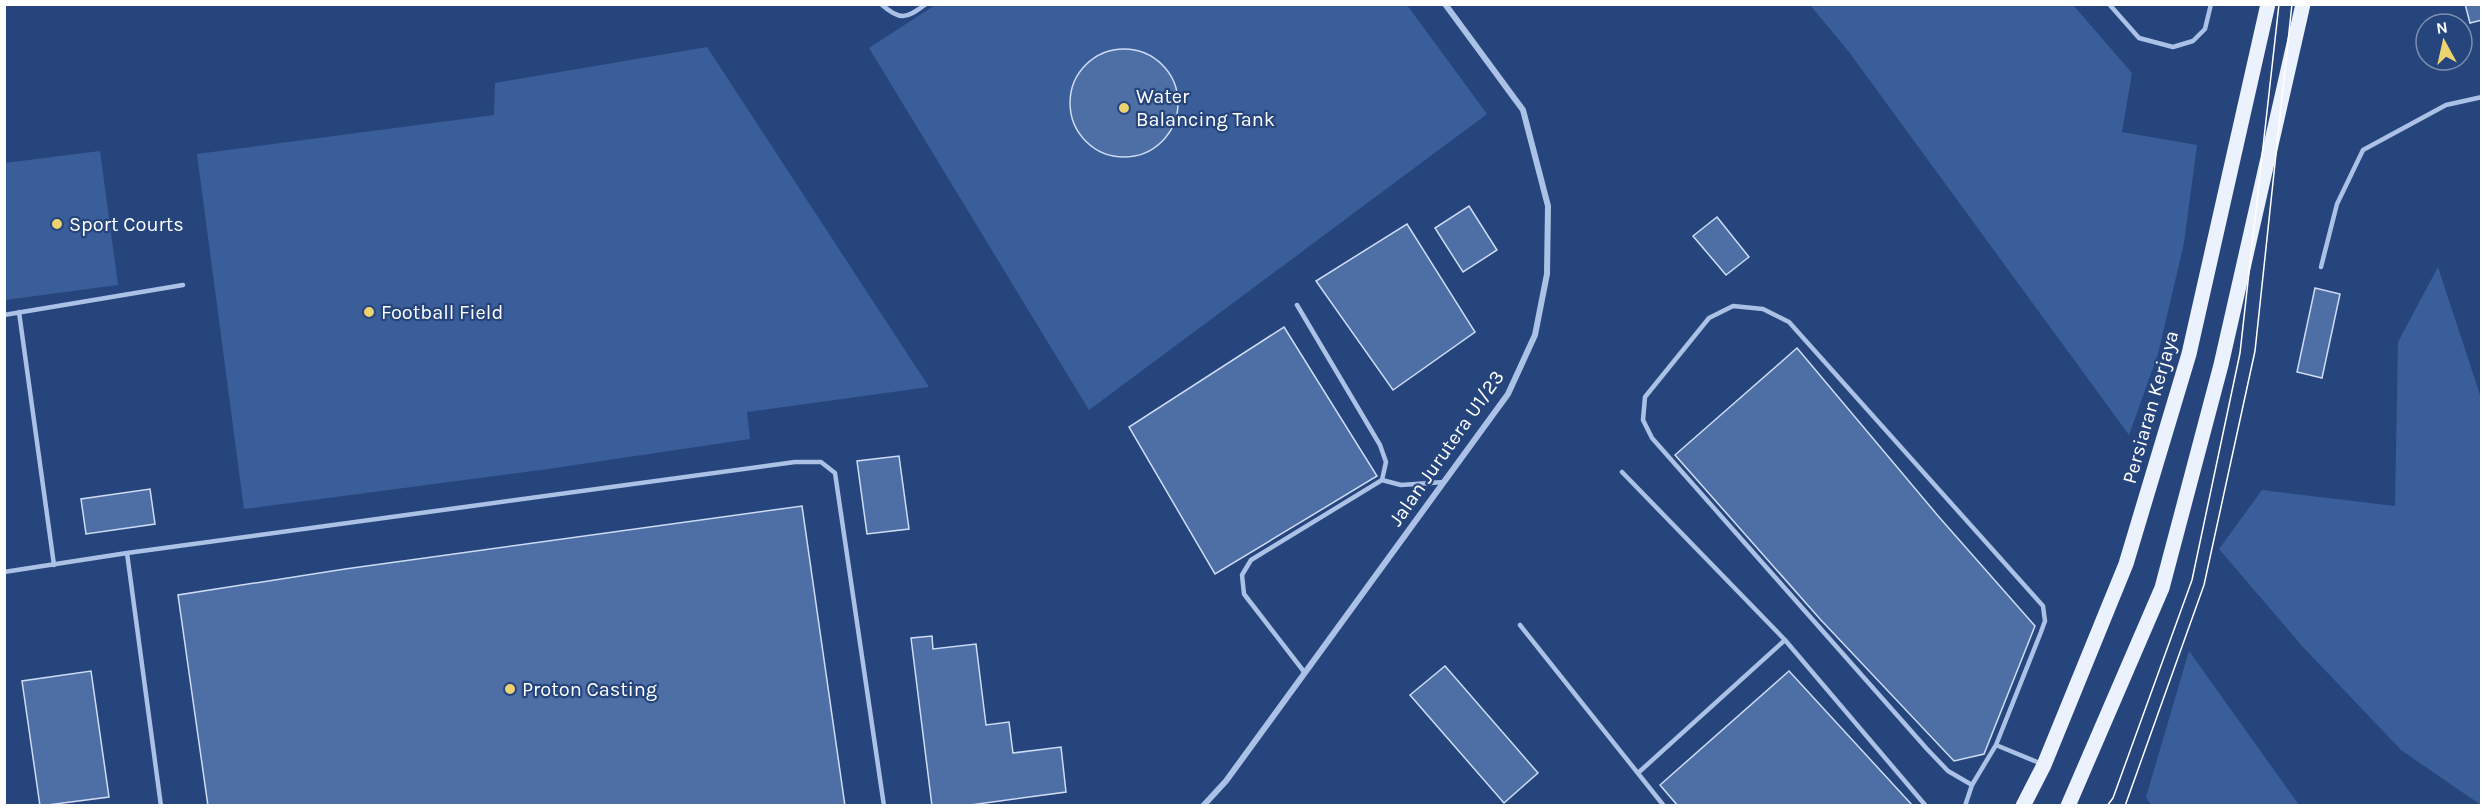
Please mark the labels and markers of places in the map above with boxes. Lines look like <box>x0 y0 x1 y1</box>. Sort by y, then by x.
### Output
place label: Water Balancing Tank <box>1136 85 1275 131</box>
marker: Water Balancing Tank <box>1117 101 1131 115</box>
place label: Sport Courts <box>69 213 184 236</box>
marker: Sport Courts <box>50 217 64 231</box>
place label: Football Field <box>381 301 503 324</box>
marker: Football Field <box>362 305 376 319</box>
place label: Proton Casting <box>522 678 657 701</box>
marker: Proton Casting <box>503 682 517 696</box>

